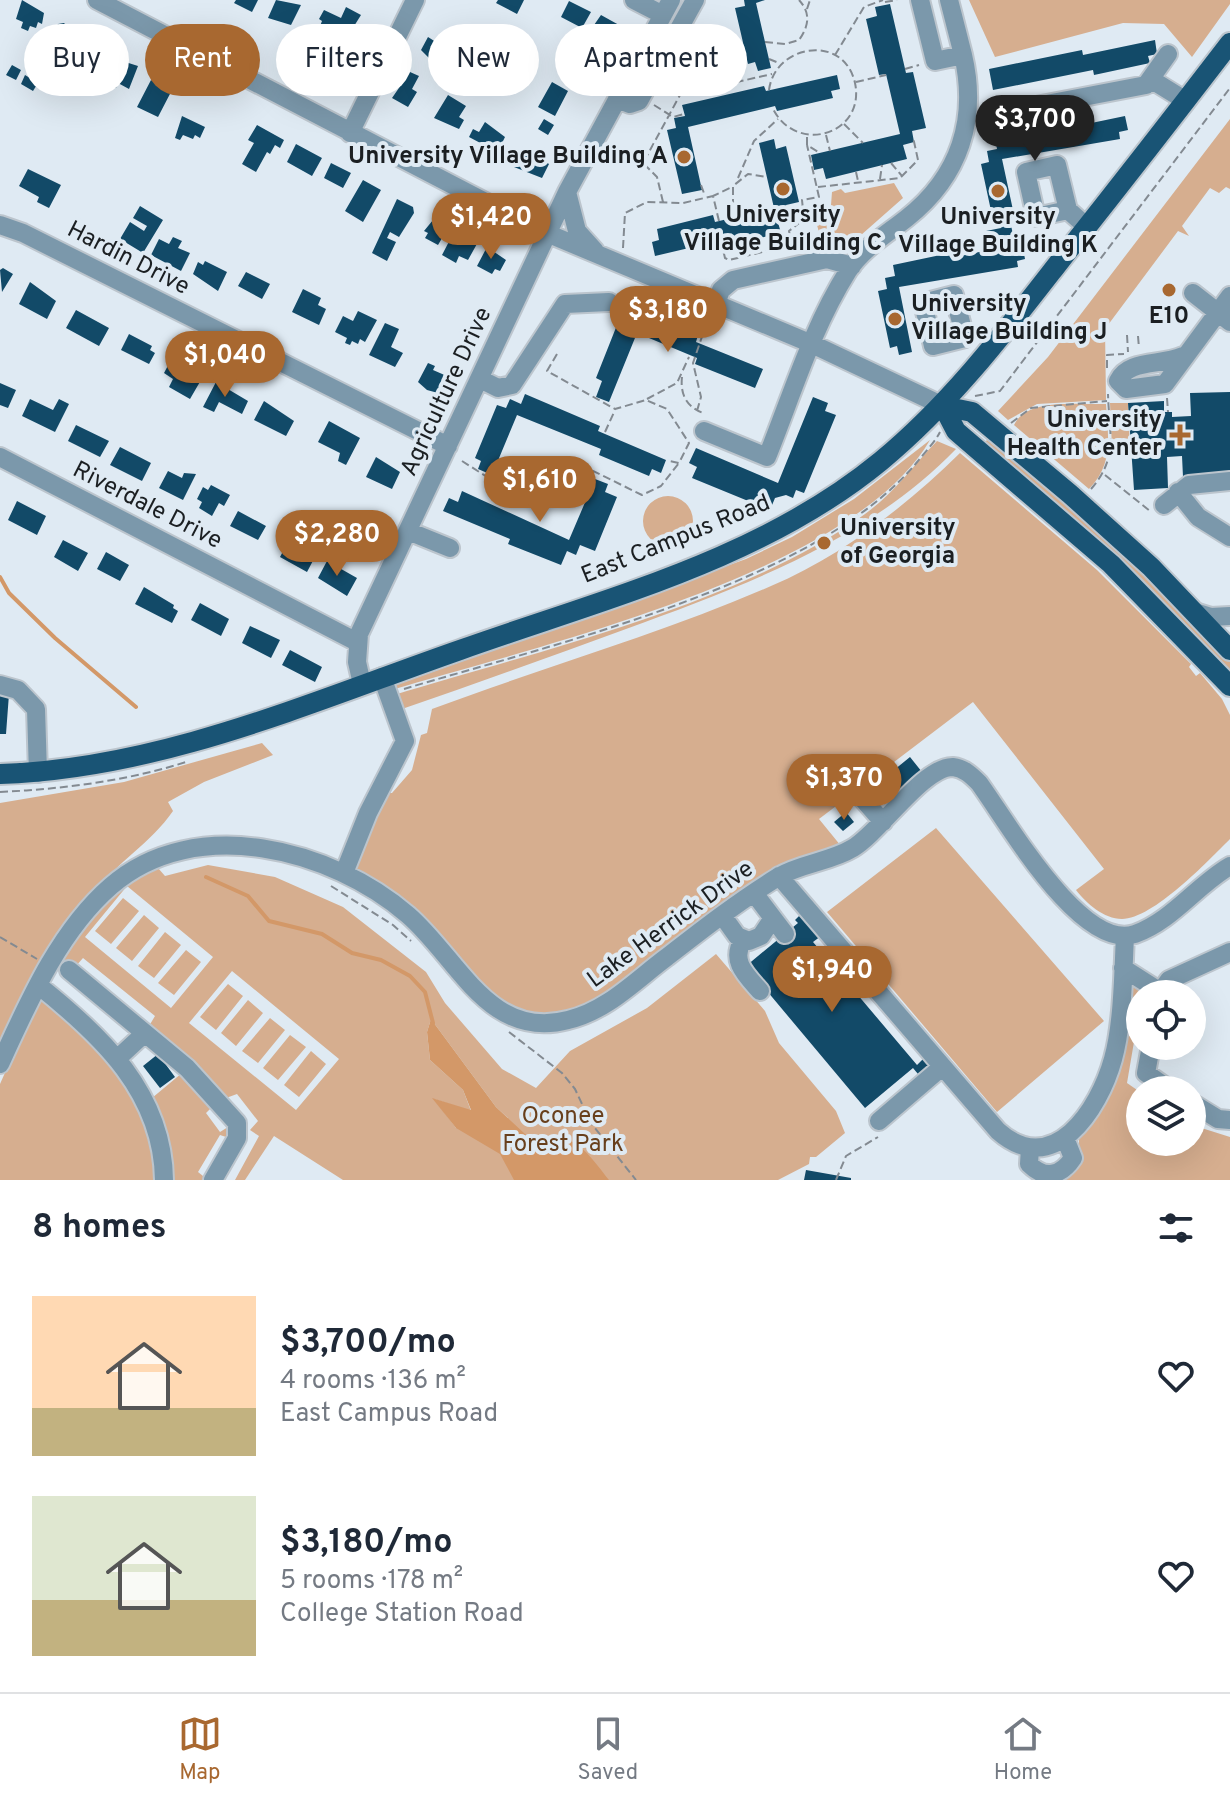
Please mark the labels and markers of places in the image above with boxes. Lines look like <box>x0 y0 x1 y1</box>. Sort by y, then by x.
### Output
pin: $3,700 <box>970 95 1100 163</box>
place label: University Village Building A <box>348 142 668 172</box>
marker: University Village Building A <box>675 148 693 166</box>
marker: University Village Building C <box>774 180 792 198</box>
marker: University Village Building K <box>989 182 1007 200</box>
pin: $1,420 <box>426 193 556 261</box>
place label: University Village Building C <box>684 201 882 259</box>
place label: University Village Building K <box>898 203 1098 261</box>
marker: E10 <box>1160 281 1178 299</box>
pin: $3,180 <box>603 286 733 354</box>
place label: University Village Building J <box>911 290 1107 348</box>
place label: E10 <box>1149 302 1189 332</box>
marker: University Village Building J <box>886 310 904 328</box>
pin: $1,040 <box>160 331 290 399</box>
place label: University Health Center <box>1007 406 1162 464</box>
marker: University Health Center <box>1169 424 1191 446</box>
pin: $1,610 <box>475 456 605 524</box>
pin: $2,280 <box>272 510 402 578</box>
place label: University of Georgia <box>840 514 956 572</box>
marker: University of Georgia <box>815 534 833 552</box>
pin: $1,370 <box>779 754 909 822</box>
pin: $1,940 <box>767 946 897 1014</box>

